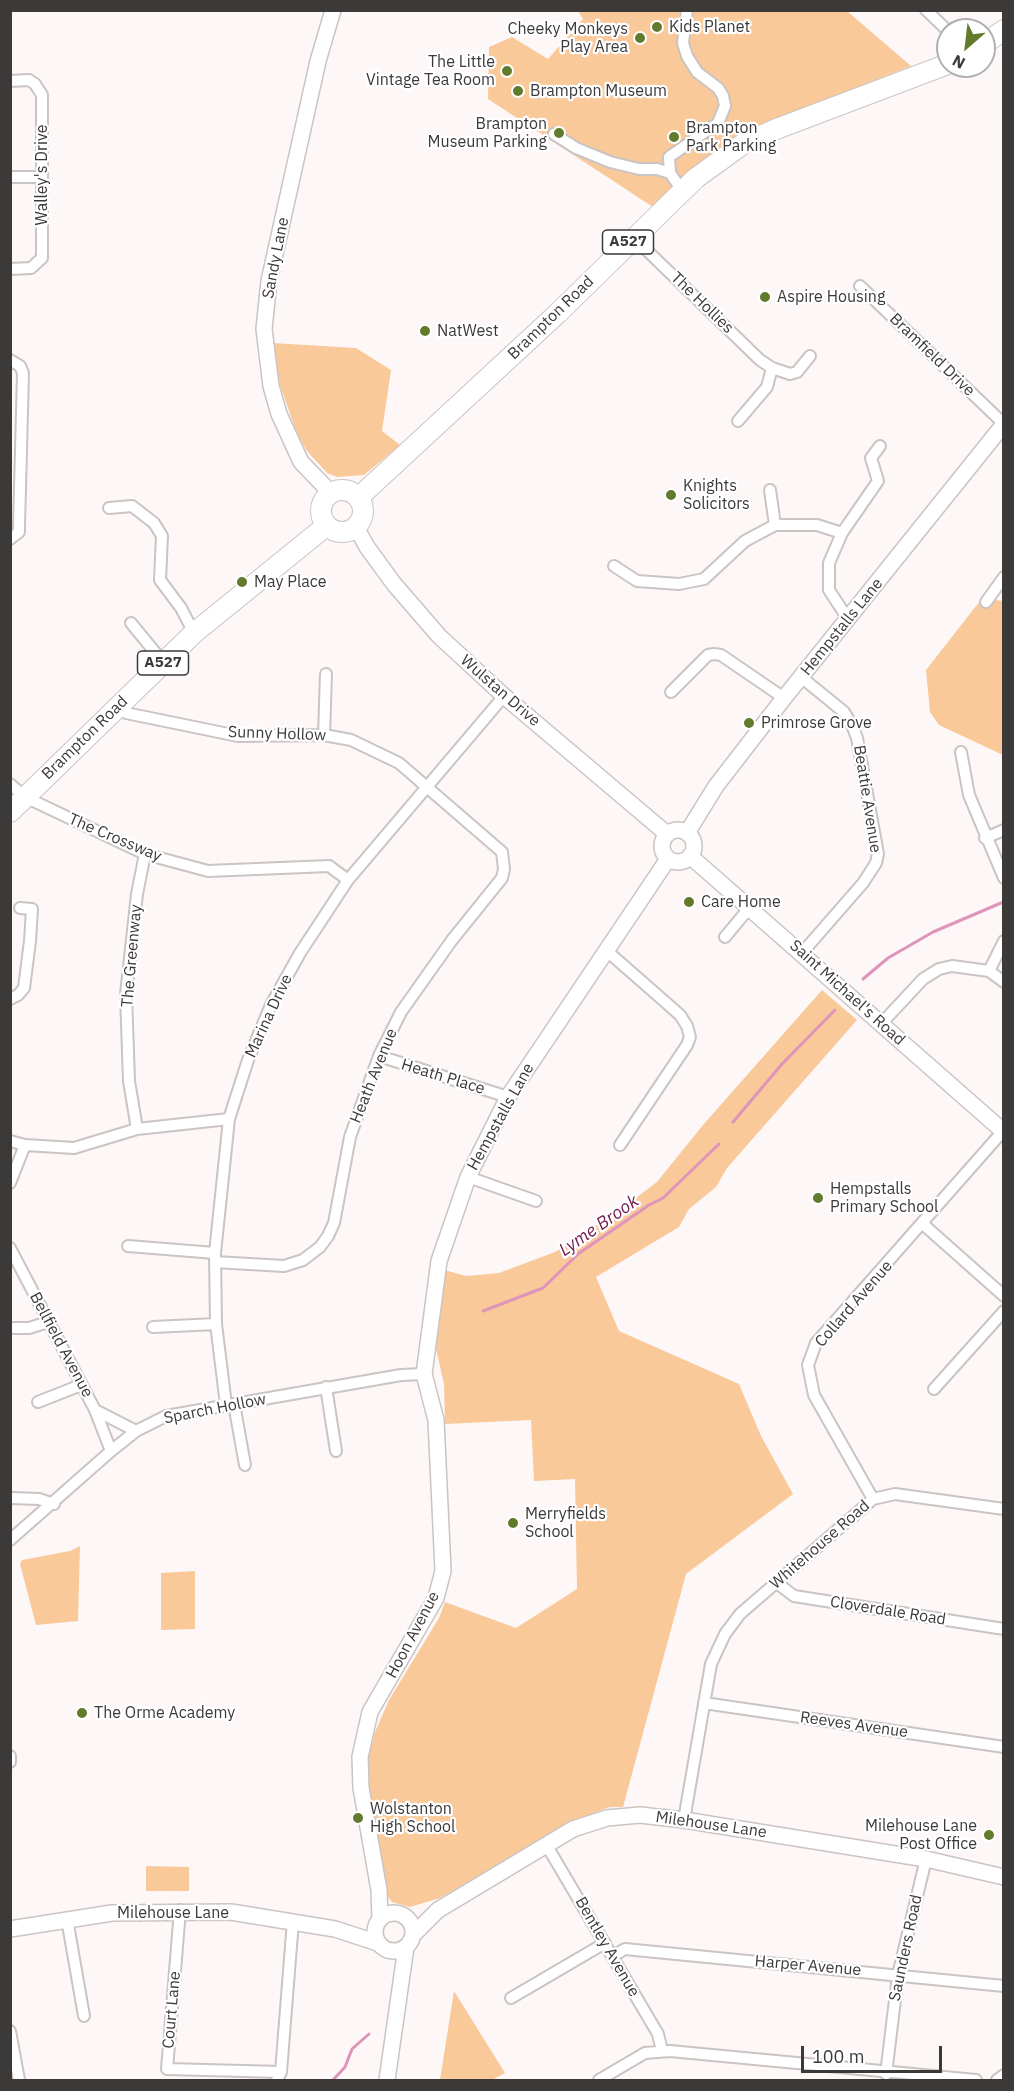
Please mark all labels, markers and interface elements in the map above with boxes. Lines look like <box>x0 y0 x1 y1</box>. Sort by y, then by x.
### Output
place label: Kids Planet <box>669 17 750 37</box>
north arrow <box>936 18 996 78</box>
place label: Cheeky Monkeys Play Area <box>508 19 628 57</box>
marker: Kids Planet <box>650 20 664 34</box>
marker: Cheeky Monkeys Play Area <box>633 31 647 45</box>
text: N <box>949 51 968 74</box>
place label: The Little Vintage Tea Room <box>366 52 495 90</box>
marker: The Little Vintage Tea Room <box>500 64 514 78</box>
place label: Brampton Museum <box>530 81 667 101</box>
marker: Brampton Museum <box>511 84 525 98</box>
place label: Brampton Museum Parking <box>428 114 547 152</box>
place label: Brampton Park Parking <box>686 118 776 156</box>
street label: Walley's Drive <box>32 125 52 225</box>
marker: Brampton Museum Parking <box>552 126 566 140</box>
marker: Brampton Park Parking <box>667 130 681 144</box>
street label: Sandy Lane <box>259 216 293 300</box>
road number: A527 <box>602 230 654 254</box>
street label: The Hollies <box>666 268 738 338</box>
street label: Brampton Road <box>504 272 598 364</box>
place label: Aspire Housing <box>777 287 885 307</box>
marker: Aspire Housing <box>758 290 772 304</box>
street label: Bramfield Drive <box>885 309 979 401</box>
place label: NatWest <box>437 321 499 341</box>
marker: NatWest <box>418 324 432 338</box>
place label: Knights Solicitors <box>683 476 750 514</box>
marker: Knights Solicitors <box>664 488 678 502</box>
place label: May Place <box>254 572 327 592</box>
street label: Hempstalls Lane <box>797 574 887 680</box>
marker: May Place <box>235 575 249 589</box>
road number: A527 <box>138 651 188 675</box>
street label: Wulstan Drive <box>456 651 544 731</box>
street label: Brampton Road <box>38 692 132 784</box>
place label: Primrose Grove <box>761 713 872 733</box>
marker: Primrose Grove <box>742 716 756 730</box>
street label: Sunny Hollow <box>228 723 326 745</box>
street label: Beattie Avenue <box>849 744 885 854</box>
street label: The Crossway <box>65 810 165 866</box>
place label: Care Home <box>701 892 781 912</box>
marker: Care Home <box>682 895 696 909</box>
street label: The Greenway <box>118 904 146 1008</box>
street label: Saint Michael's Road <box>785 936 909 1050</box>
street label: Marina Drive <box>241 971 297 1061</box>
street label: Heath Avenue <box>346 1026 402 1126</box>
street label: Heath Place <box>399 1055 487 1099</box>
street label: Hempstalls Lane <box>464 1060 538 1174</box>
place label: Hempstalls Primary School <box>830 1179 938 1217</box>
water label: Lyme Brook <box>555 1191 643 1261</box>
marker: Hempstalls Primary School <box>811 1191 825 1205</box>
street label: Collard Avenue <box>811 1257 897 1351</box>
street label: Bellfield Avenue <box>25 1289 97 1401</box>
street label: Sparch Hollow <box>162 1390 268 1428</box>
street label: Whitehouse Road <box>766 1496 874 1594</box>
place label: Merryfields School <box>525 1504 606 1542</box>
marker: Merryfields School <box>506 1516 520 1530</box>
street label: Hoon Avenue <box>382 1588 444 1682</box>
street label: Cloverdale Road <box>829 1592 947 1630</box>
place label: The Orme Academy <box>94 1703 235 1723</box>
marker: The Orme Academy <box>75 1706 89 1720</box>
street label: Reeves Avenue <box>799 1708 909 1742</box>
place label: Wolstanton High School <box>370 1799 455 1837</box>
street label: Milehouse Lane <box>654 1808 768 1842</box>
marker: Wolstanton High School <box>351 1811 365 1825</box>
place label: Milehouse Lane Post Office <box>865 1816 977 1854</box>
marker: Milehouse Lane Post Office <box>982 1828 996 1842</box>
street label: Saunders Road <box>885 1893 927 2003</box>
street label: Bentley Avenue <box>571 1894 643 2000</box>
street label: Milehouse Lane <box>117 1903 229 1923</box>
street label: Harper Avenue <box>754 1952 862 1980</box>
street label: Court Lane <box>159 1970 185 2050</box>
scale bar <box>804 2034 945 2072</box>
text: 100 m <box>812 2045 864 2068</box>

